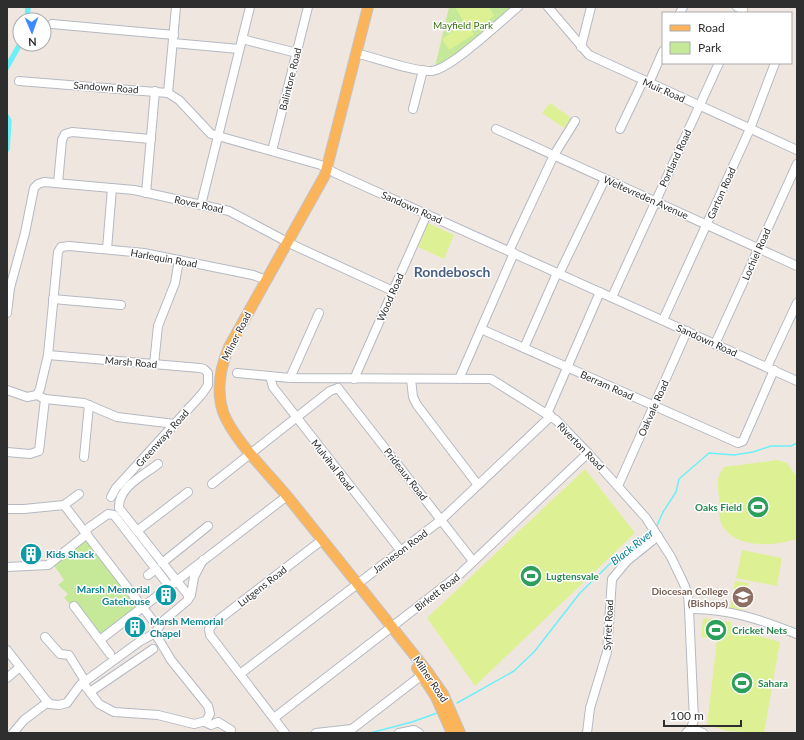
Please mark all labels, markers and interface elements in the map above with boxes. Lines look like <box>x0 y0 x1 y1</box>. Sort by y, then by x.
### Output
north arrow <box>12 12 52 52</box>
legend <box>662 12 792 64</box>
park label: Mayfield Park <box>433 19 494 31</box>
text: Road <box>698 20 725 35</box>
text: N <box>28 36 37 49</box>
text: Park <box>698 40 722 55</box>
street label: Balintore Road <box>276 46 304 112</box>
street label: Muir Road <box>641 75 687 105</box>
street label: Sandown Road <box>73 79 139 95</box>
street label: Portland Road <box>656 127 694 189</box>
street label: Garton Road <box>704 165 738 221</box>
street label: Weltevreden Avenue <box>602 173 690 221</box>
street label: Sandown Road <box>380 188 444 226</box>
street label: Rover Road <box>173 193 225 215</box>
street label: Lochiel Road <box>739 226 773 282</box>
street label: Harlequin Road <box>130 246 198 270</box>
district label: Rondebosch <box>414 263 490 280</box>
street label: Wood Road <box>374 271 406 323</box>
street label: Milner Road <box>219 310 253 362</box>
street label: Sandown Road <box>675 321 739 359</box>
street label: Marsh Road <box>104 354 158 370</box>
street label: Berram Road <box>579 368 635 402</box>
street label: Oakvale Road <box>635 378 671 438</box>
street label: Greenways Road <box>133 407 191 469</box>
street label: Riverton Road <box>555 419 607 473</box>
street label: Mulvihal Road <box>309 437 357 493</box>
street label: Prideaux Road <box>382 445 430 503</box>
sports icon: Oaks Field <box>745 494 771 520</box>
place label: Oaks Field <box>695 501 742 513</box>
water label: Black River <box>608 526 656 567</box>
street label: Jamieson Road <box>370 527 430 575</box>
building icon: Kids Shack <box>18 541 44 567</box>
place label: Kids Shack <box>46 548 95 560</box>
street label: Lutgens Road <box>235 563 289 609</box>
sports icon: Lugtensvale <box>518 563 544 589</box>
place label: Lugtensvale <box>546 570 600 582</box>
street label: Birkett Road <box>412 571 462 613</box>
building icon: Marsh Memorial Gatehouse <box>153 582 179 608</box>
place label: Marsh Memorial Gatehouse <box>77 583 151 607</box>
school or university icon: Diocesan College (Bishops) <box>730 584 756 610</box>
place label: Diocesan College (Bishops) <box>651 585 729 609</box>
street label: Syfret Road <box>601 599 615 651</box>
building icon: Marsh Memorial Chapel <box>122 614 148 640</box>
place label: Marsh Memorial Chapel <box>150 615 223 639</box>
sports icon: Cricket Nets <box>703 617 729 643</box>
place label: Cricket Nets <box>732 624 788 636</box>
street label: Milner Road <box>411 654 451 704</box>
sports icon: Sahara <box>729 670 755 696</box>
place label: Sahara <box>758 677 788 689</box>
scale bar <box>664 702 741 728</box>
text: 100 m <box>670 708 704 723</box>

